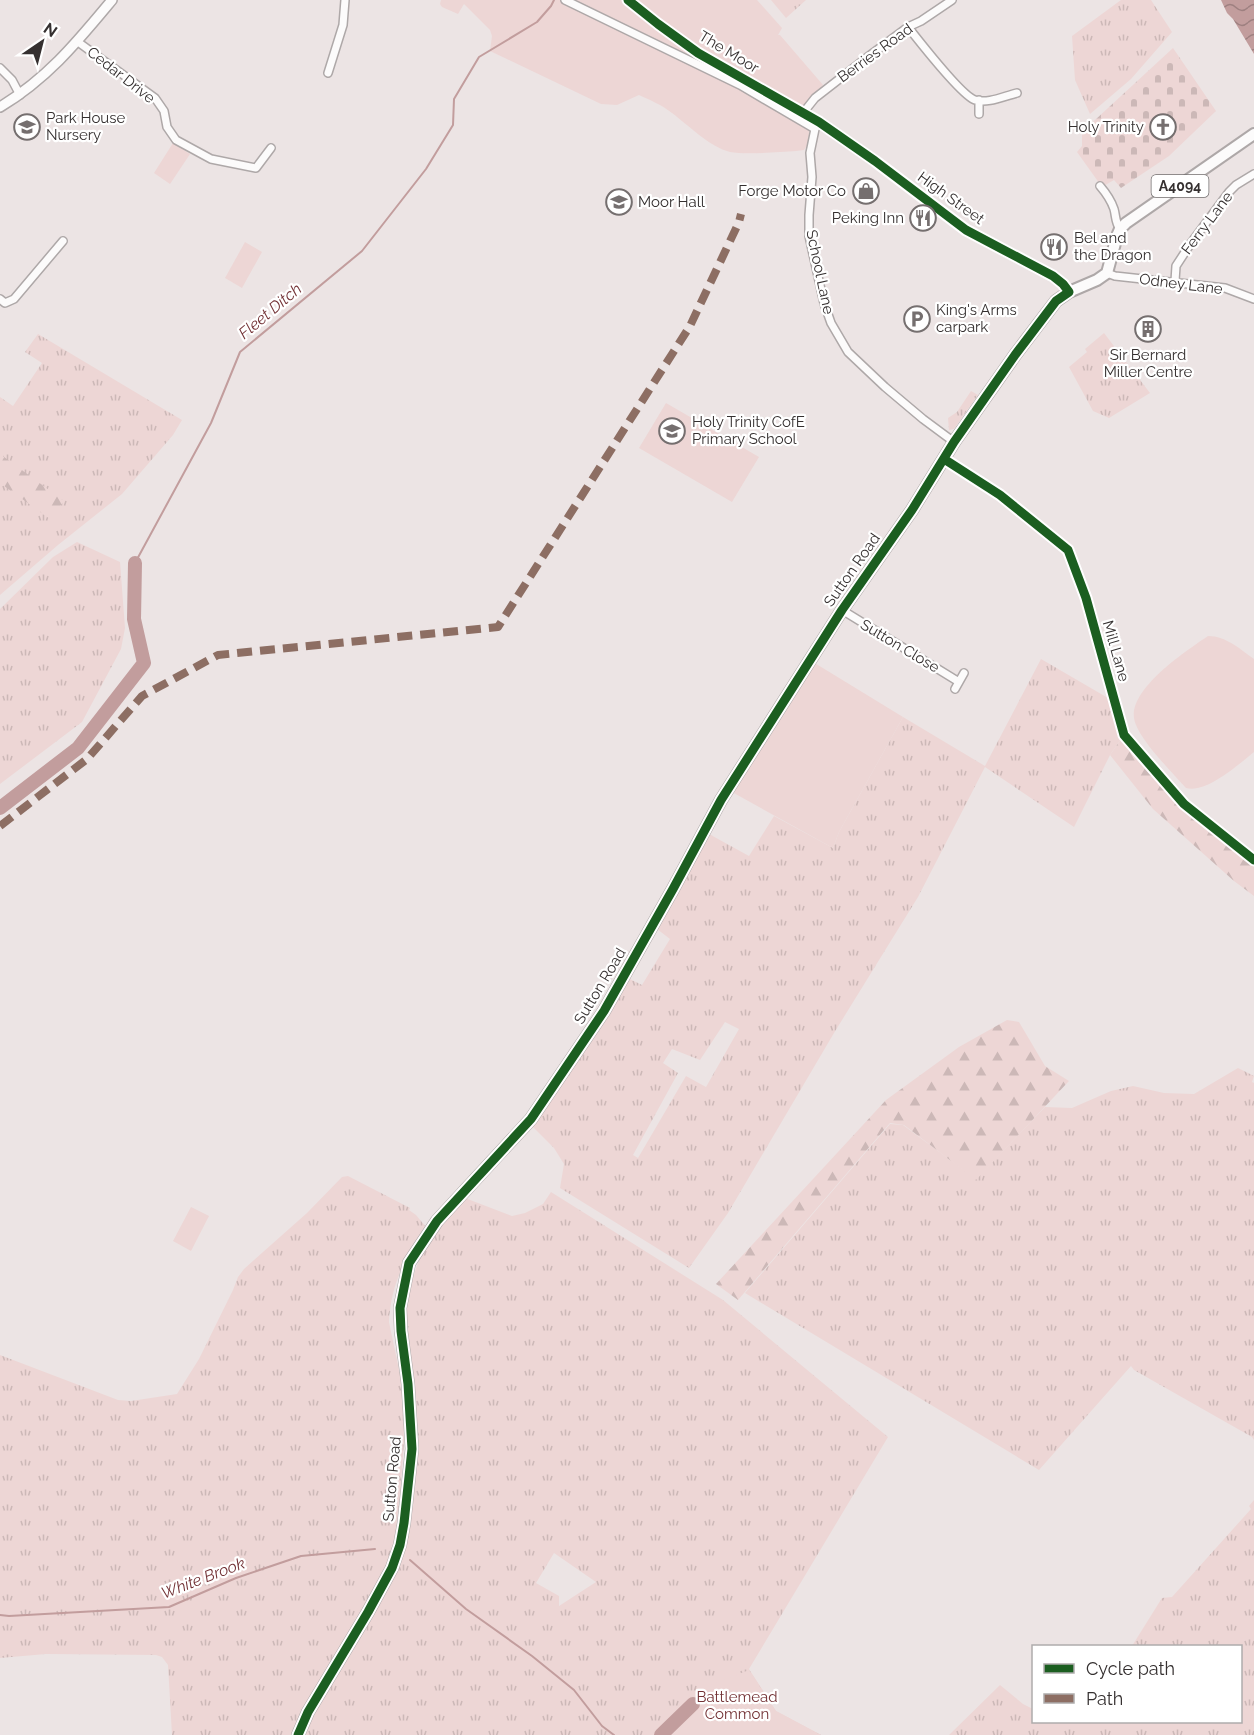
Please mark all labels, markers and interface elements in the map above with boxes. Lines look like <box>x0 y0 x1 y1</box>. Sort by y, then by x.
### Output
north arrow <box>12 12 72 72</box>
text: N <box>40 19 61 41</box>
street label: Berries Road <box>834 20 916 86</box>
street label: The Moor <box>696 27 763 77</box>
street label: Cedar Drive <box>83 43 159 107</box>
place label: Park House Nursery <box>46 109 125 144</box>
school or university icon: Park House Nursery <box>12 112 42 142</box>
church icon: Holy Trinity <box>1148 112 1178 142</box>
place label: Holy Trinity <box>1068 118 1144 136</box>
street label: High Street <box>914 168 988 228</box>
road number: A4094 <box>1152 175 1208 197</box>
shop icon: Forge Motor Co <box>851 176 881 206</box>
place label: Forge Motor Co <box>738 182 846 200</box>
school or university icon: Moor Hall <box>604 187 634 217</box>
street label: Ferry Lane <box>1178 188 1236 258</box>
place label: Moor Hall <box>638 193 706 211</box>
restaurant icon: Peking Inn <box>908 203 938 233</box>
place label: Peking Inn <box>832 209 904 227</box>
street label: School Lane <box>802 228 838 316</box>
place label: Bel and the Dragon <box>1074 229 1151 264</box>
restaurant icon: Bel and the Dragon <box>1039 232 1069 262</box>
street label: Odney Lane <box>1138 270 1224 298</box>
water label: Fleet Ditch <box>235 279 305 343</box>
place label: King's Arms carpark <box>936 301 1017 336</box>
parking icon: King's Arms carpark <box>902 304 932 334</box>
building icon: Sir Bernard Miller Centre <box>1133 314 1163 344</box>
place label: Sir Bernard Miller Centre <box>1104 346 1193 381</box>
place label: Holy Trinity CofE Primary School <box>692 413 805 448</box>
school or university icon: Holy Trinity CofE Primary School <box>657 416 687 446</box>
street label: Sutton Road <box>820 530 884 610</box>
street label: Sutton Close <box>857 615 943 677</box>
street label: Mill Lane <box>1099 619 1133 684</box>
street label: Sutton Road <box>570 945 630 1027</box>
street label: Sutton Road <box>379 1436 405 1522</box>
water label: White Brook <box>158 1553 248 1603</box>
legend <box>1032 1645 1242 1723</box>
text: Cycle path <box>1086 1658 1175 1679</box>
park label: Battlemead Common <box>696 1688 778 1723</box>
text: Path <box>1086 1688 1123 1709</box>

